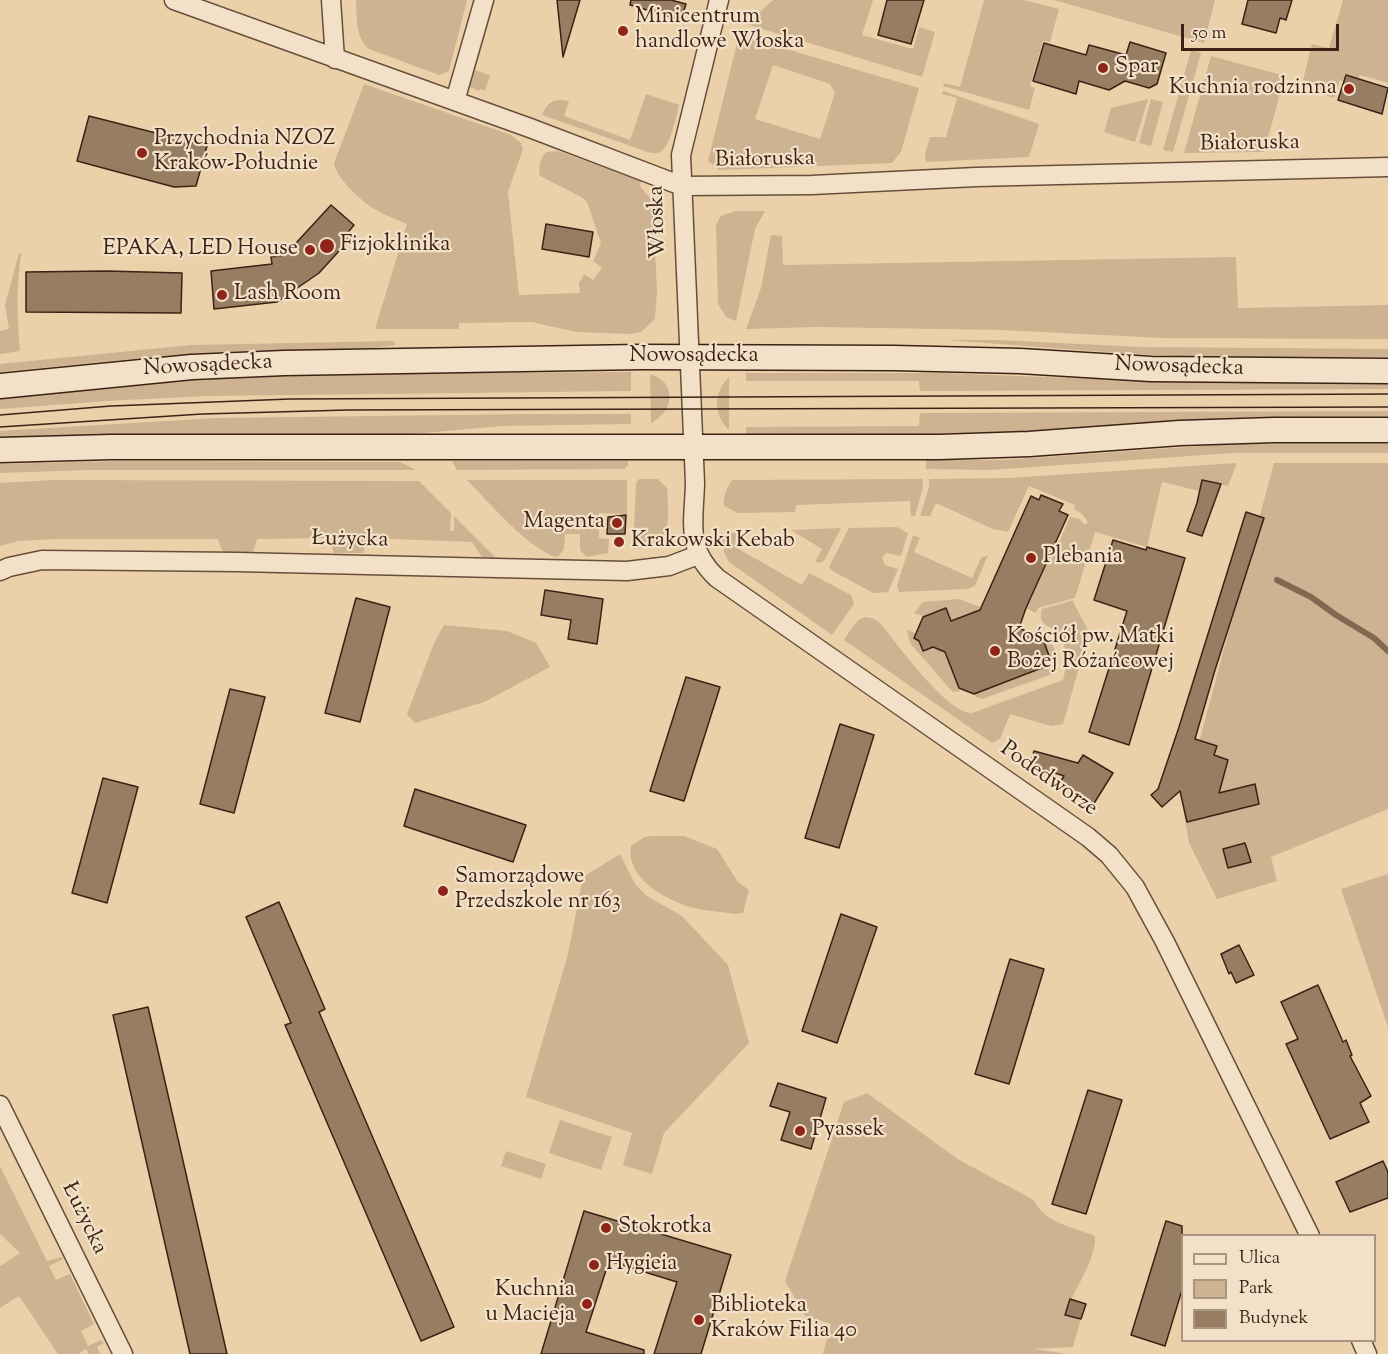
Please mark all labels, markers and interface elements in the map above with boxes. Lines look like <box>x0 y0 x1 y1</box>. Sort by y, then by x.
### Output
place label: Minicentrum handlowe Włoska <box>635 5 804 56</box>
scale bar <box>1184 12 1342 50</box>
text: 50 m <box>1192 21 1226 47</box>
marker: Minicentrum handlowe Włoska <box>616 24 630 38</box>
place label: Spar <box>1115 55 1158 81</box>
marker: Spar <box>1096 61 1110 75</box>
place label: Kuchnia rodzinna <box>1169 76 1337 102</box>
marker: Kuchnia rodzinna <box>1342 82 1356 96</box>
place label: Przychodnia NZOZ Kraków-Południe <box>154 127 335 178</box>
street label: Białoruska <box>1200 131 1300 159</box>
marker: Przychodnia NZOZ Kraków-Południe <box>135 146 149 160</box>
street label: Białoruska <box>715 147 815 175</box>
street label: Włoska <box>645 185 673 259</box>
place label: Fizjoklinika <box>340 233 450 259</box>
place label: EPAKA, LED House <box>103 237 298 263</box>
marker: Fizjoklinika <box>318 237 336 255</box>
marker: EPAKA, LED House <box>303 243 317 257</box>
place label: Lash Room <box>234 282 341 308</box>
marker: Lash Room <box>215 288 229 302</box>
street label: Nowosądecka <box>629 344 759 370</box>
street label: Nowosądecka <box>143 350 273 384</box>
street label: Nowosądecka <box>1114 353 1244 383</box>
place label: Magenta <box>524 510 605 536</box>
marker: Magenta <box>610 516 624 530</box>
street label: Łużycka <box>311 527 389 555</box>
place label: Krakowski Kebab <box>631 529 795 555</box>
marker: Krakowski Kebab <box>612 535 626 549</box>
place label: Plebania <box>1043 545 1123 571</box>
marker: Plebania <box>1024 551 1038 565</box>
place label: Kościół pw. Matki Bożej Różańcowej <box>1007 625 1175 676</box>
marker: Kościół pw. Matki Bożej Różańcowej <box>988 644 1002 658</box>
street label: Podedworze <box>994 737 1102 823</box>
place label: Samorządowe Przedszkole nr 163 <box>455 865 621 916</box>
marker: Samorządowe Przedszkole nr 163 <box>436 884 450 898</box>
place label: Pyassek <box>812 1118 885 1144</box>
marker: Pyassek <box>793 1124 807 1138</box>
street label: Łużycka <box>54 1179 112 1259</box>
place label: Stokrotka <box>618 1215 712 1241</box>
marker: Stokrotka <box>599 1221 613 1235</box>
legend <box>1181 1234 1376 1342</box>
text: Ulica <box>1239 1246 1280 1272</box>
place label: Hygieia <box>606 1252 677 1278</box>
marker: Hygieia <box>587 1258 601 1272</box>
text: Park <box>1239 1276 1273 1302</box>
place label: Kuchnia u Macieja <box>485 1278 575 1330</box>
place label: Biblioteka Kraków Filia 40 <box>711 1294 857 1346</box>
marker: Kuchnia u Macieja <box>580 1297 594 1311</box>
text: Budynek <box>1239 1306 1308 1332</box>
marker: Biblioteka Kraków Filia 40 <box>692 1313 706 1327</box>

